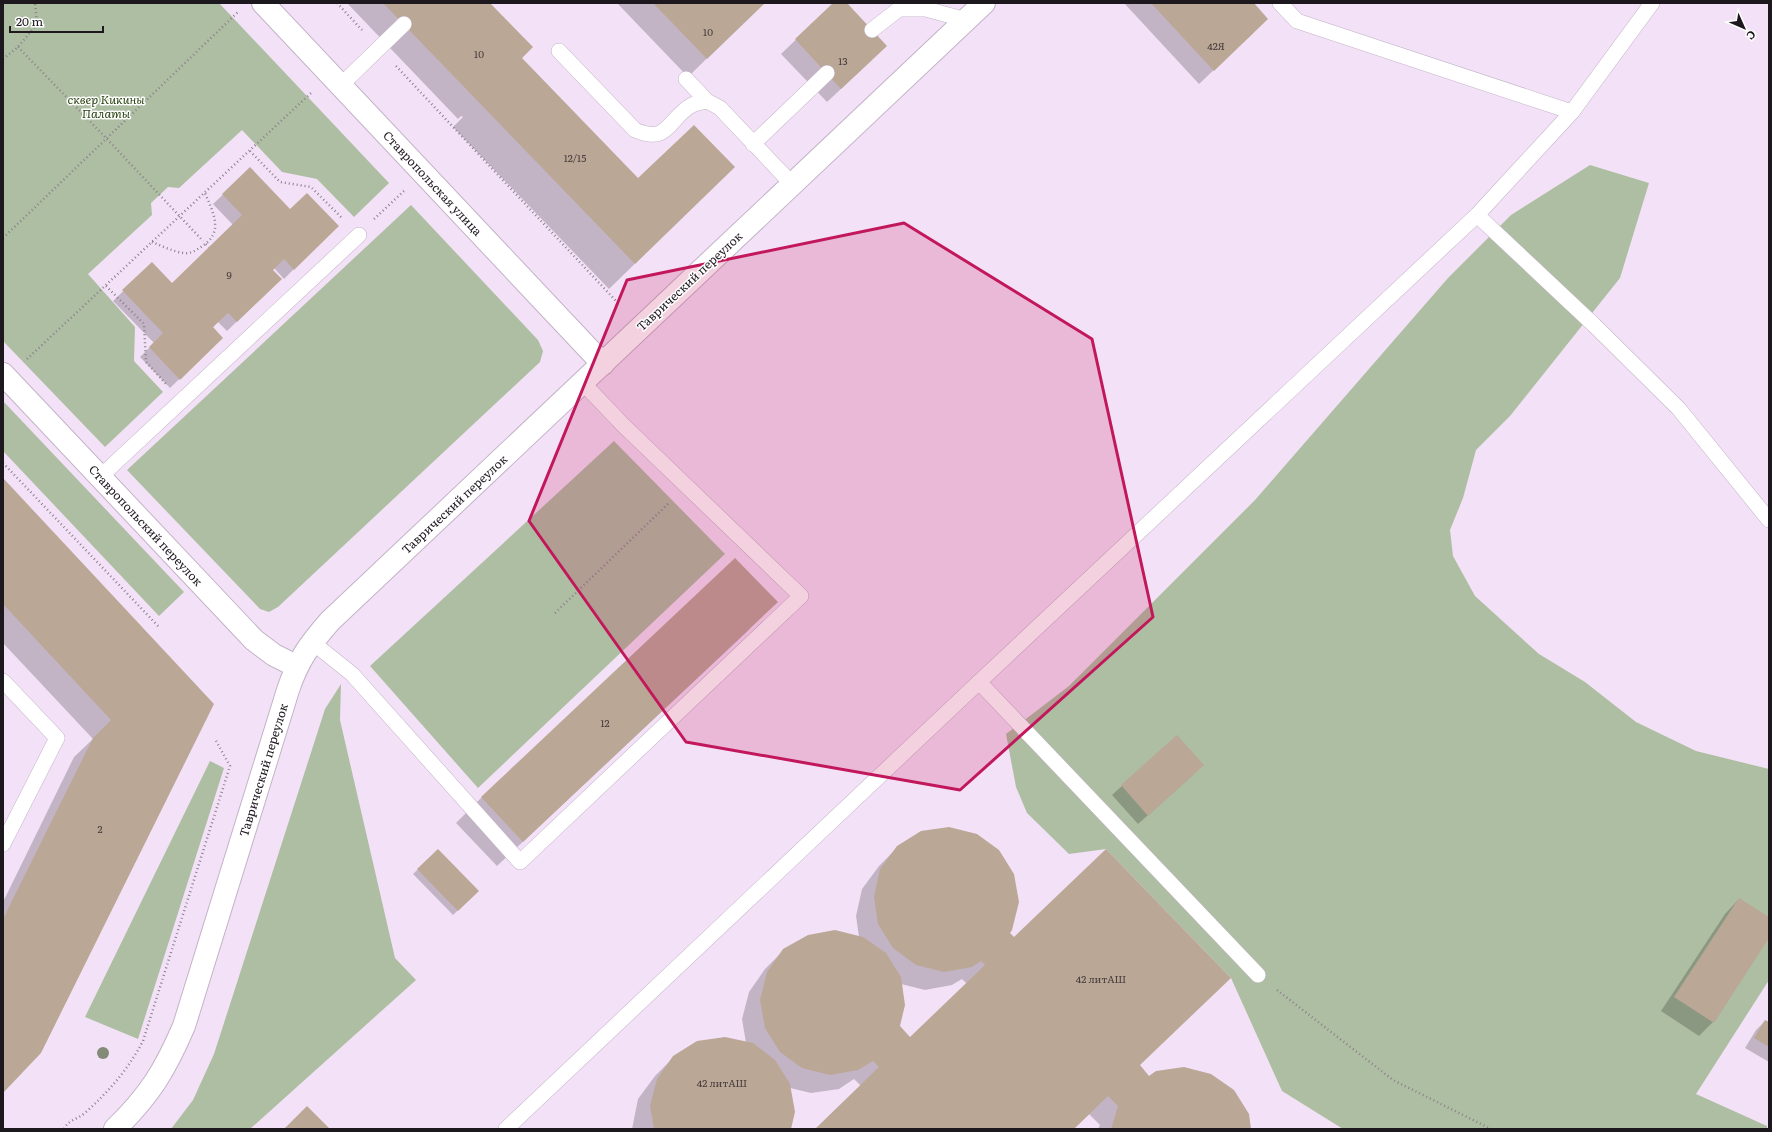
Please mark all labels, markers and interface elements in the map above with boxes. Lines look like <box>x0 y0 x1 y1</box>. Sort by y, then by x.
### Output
scale bar <box>10 8 103 34</box>
north arrow <box>1724 8 1764 48</box>
text: 20 m <box>16 12 43 30</box>
house number: 10 <box>703 24 713 39</box>
text: С <box>1743 27 1760 44</box>
house number: 42Я <box>1207 38 1225 53</box>
house number: 10 <box>474 46 484 61</box>
house number: 13 <box>838 53 848 68</box>
park label: сквер Кикины Палаты <box>67 90 145 122</box>
street label: Ставропольская улица <box>379 126 487 240</box>
house number: 12/15 <box>564 150 586 165</box>
street label: Таврический переулок <box>632 227 746 335</box>
house number: 9 <box>226 267 232 282</box>
street label: Таврический переулок <box>397 450 511 558</box>
street label: Ставропольский переулок <box>85 460 207 590</box>
street label: Таврический переулок <box>234 701 292 839</box>
house number: 12 <box>600 715 610 730</box>
house number: 2 <box>97 821 103 836</box>
house number: 42 литАШ <box>1076 971 1126 986</box>
house number: 42 литАШ <box>697 1075 747 1090</box>

